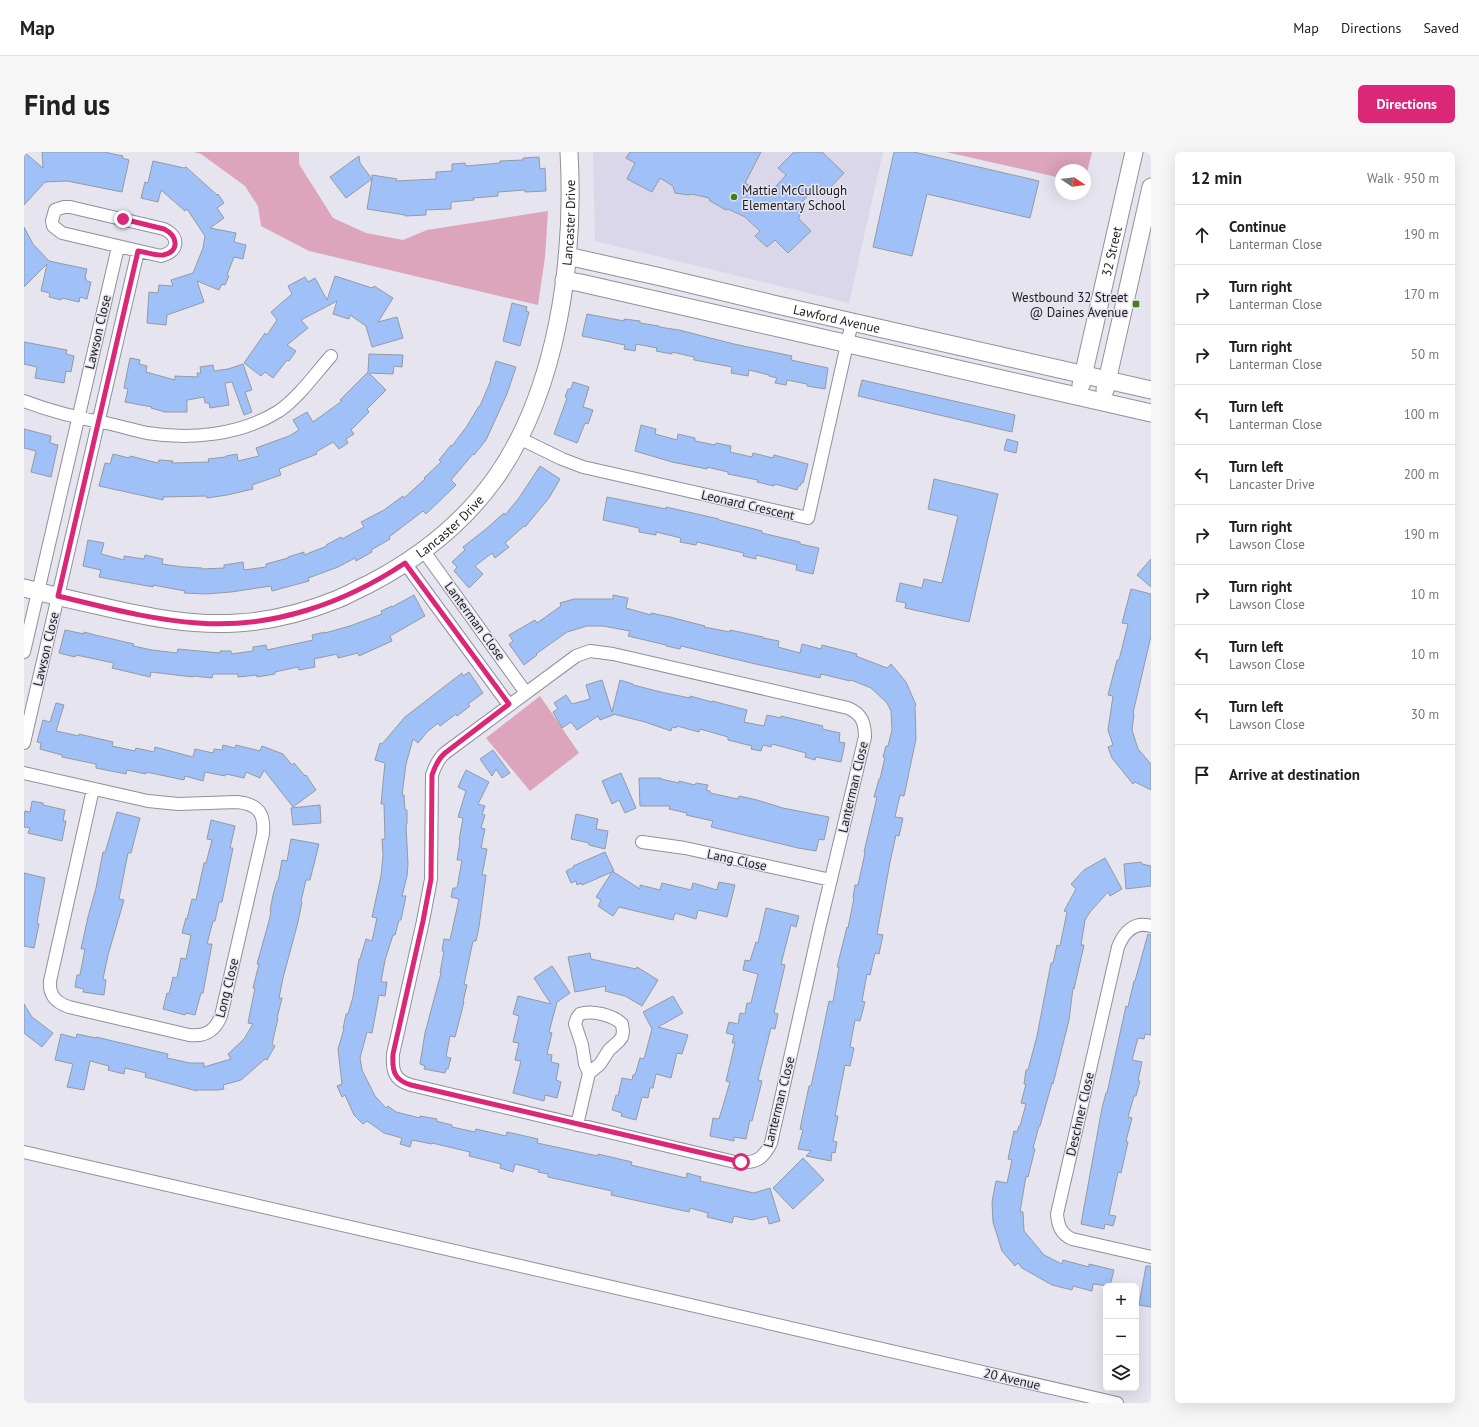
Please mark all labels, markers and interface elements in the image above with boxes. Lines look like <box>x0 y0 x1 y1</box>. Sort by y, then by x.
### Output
text: Map <box>20 16 55 40</box>
text: Map <box>1293 19 1319 37</box>
text: Directions <box>1341 19 1401 37</box>
text: Saved <box>1423 19 1459 37</box>
button: Directions <box>1358 85 1455 123</box>
text: Find us <box>24 86 110 123</box>
north arrow <box>1055 164 1091 200</box>
text: 12 min <box>1191 167 1242 189</box>
text: Walk · 950 m <box>1367 170 1439 187</box>
street label: Lancaster Drive <box>558 180 579 266</box>
place label: Mattie McCullough Elementary School <box>742 182 847 214</box>
marker: Mattie McCullough Elementary School <box>729 192 739 202</box>
route end <box>114 210 132 228</box>
text: Continue <box>1229 217 1286 236</box>
street label: 32 Street <box>1097 224 1125 278</box>
icon: ahead <box>1191 224 1213 246</box>
text: 190 m <box>1404 226 1439 243</box>
text: Lanterman Close <box>1229 236 1322 253</box>
text: Turn right <box>1229 277 1292 296</box>
icon: right <box>1191 284 1213 306</box>
text: 170 m <box>1404 286 1439 303</box>
place label: Westbound 32 Street @ Daines Avenue <box>1012 289 1129 321</box>
street label: Lawson Close <box>81 293 115 371</box>
text: Lanterman Close <box>1229 296 1322 313</box>
marker: Westbound 32 Street @ Daines Avenue <box>1131 299 1141 309</box>
street label: Lawford Avenue <box>792 300 882 337</box>
text: Turn right <box>1229 337 1292 356</box>
icon: right <box>1191 344 1213 366</box>
text: 50 m <box>1411 346 1439 363</box>
text: Lanterman Close <box>1229 356 1322 373</box>
text: Turn left <box>1229 397 1283 416</box>
icon: left <box>1191 404 1213 426</box>
text: 100 m <box>1404 406 1439 423</box>
text: Lanterman Close <box>1229 416 1322 433</box>
text: Turn left <box>1229 457 1283 476</box>
icon: left <box>1191 464 1213 486</box>
text: 200 m <box>1404 466 1439 483</box>
text: Lancaster Drive <box>1229 476 1315 493</box>
street label: Leonard Crescent <box>700 486 797 524</box>
street label: Lancaster Drive <box>412 491 487 561</box>
text: Turn right <box>1229 517 1292 536</box>
icon: right <box>1191 524 1213 546</box>
text: 190 m <box>1404 526 1439 543</box>
text: Lawson Close <box>1229 536 1305 553</box>
text: Turn right <box>1229 577 1292 596</box>
street label: Lanterman Close <box>441 578 509 664</box>
icon: right <box>1191 584 1213 606</box>
text: 10 m <box>1411 586 1439 603</box>
text: Lawson Close <box>1229 596 1305 613</box>
street label: Lawson Close <box>29 610 63 688</box>
text: Turn left <box>1229 637 1283 656</box>
icon: left <box>1191 644 1213 666</box>
text: 10 m <box>1411 646 1439 663</box>
text: Lawson Close <box>1229 656 1305 673</box>
text: Turn left <box>1229 697 1283 716</box>
icon: left <box>1191 704 1213 726</box>
text: 30 m <box>1411 706 1439 723</box>
text: Lawson Close <box>1229 716 1305 733</box>
street label: Lanterman Close <box>834 740 872 834</box>
icon: arrive <box>1191 764 1213 786</box>
text: Arrive at destination <box>1229 765 1360 784</box>
street label: Lang Close <box>706 845 768 875</box>
street label: Long Close <box>211 956 243 1020</box>
street label: Lanterman Close <box>759 1055 799 1149</box>
street label: Deschner Close <box>1062 1070 1098 1158</box>
route start <box>732 1153 750 1171</box>
map controls <box>1103 1283 1139 1391</box>
button: + <box>1103 1283 1139 1319</box>
button: − <box>1103 1319 1139 1355</box>
button: layers <box>1103 1355 1139 1391</box>
street label: 20 Avenue <box>982 1364 1042 1394</box>

